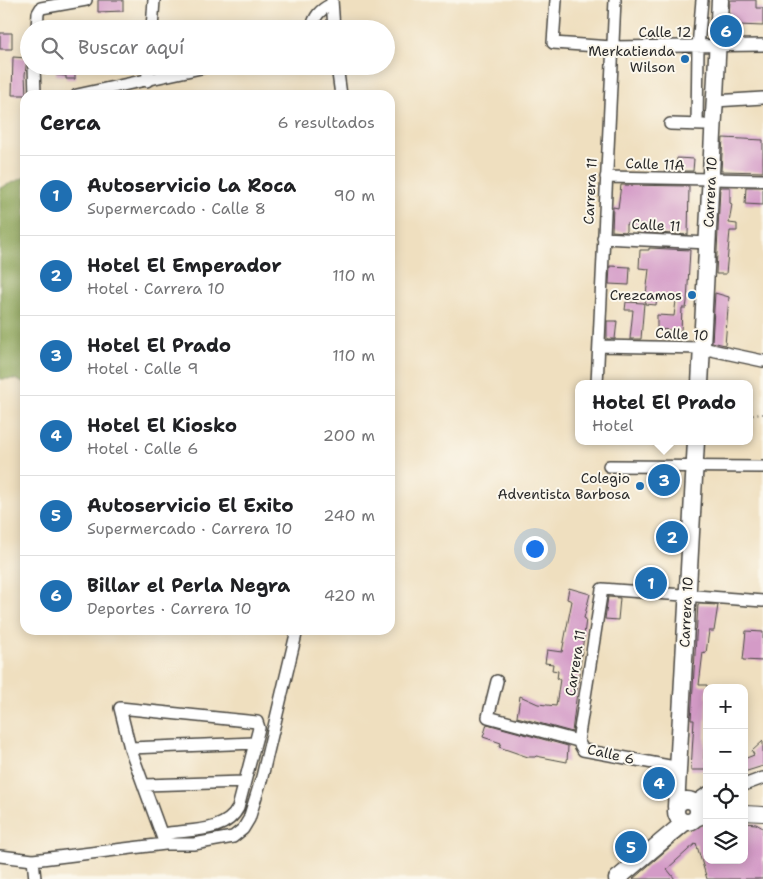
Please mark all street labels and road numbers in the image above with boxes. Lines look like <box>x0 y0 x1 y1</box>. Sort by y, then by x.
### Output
street label: Calle 12 <box>639 23 691 41</box>
street label: Calle 11A <box>625 154 685 174</box>
street label: Carrera 10 <box>699 156 721 228</box>
street label: Carrera 11 <box>579 157 601 225</box>
street label: Calle 11 <box>631 215 681 235</box>
street label: Calle 10 <box>655 324 709 344</box>
street label: Carrera 10 <box>675 576 697 648</box>
street label: Carrera 11 <box>561 629 589 697</box>
street label: Calle 6 <box>586 740 636 768</box>

